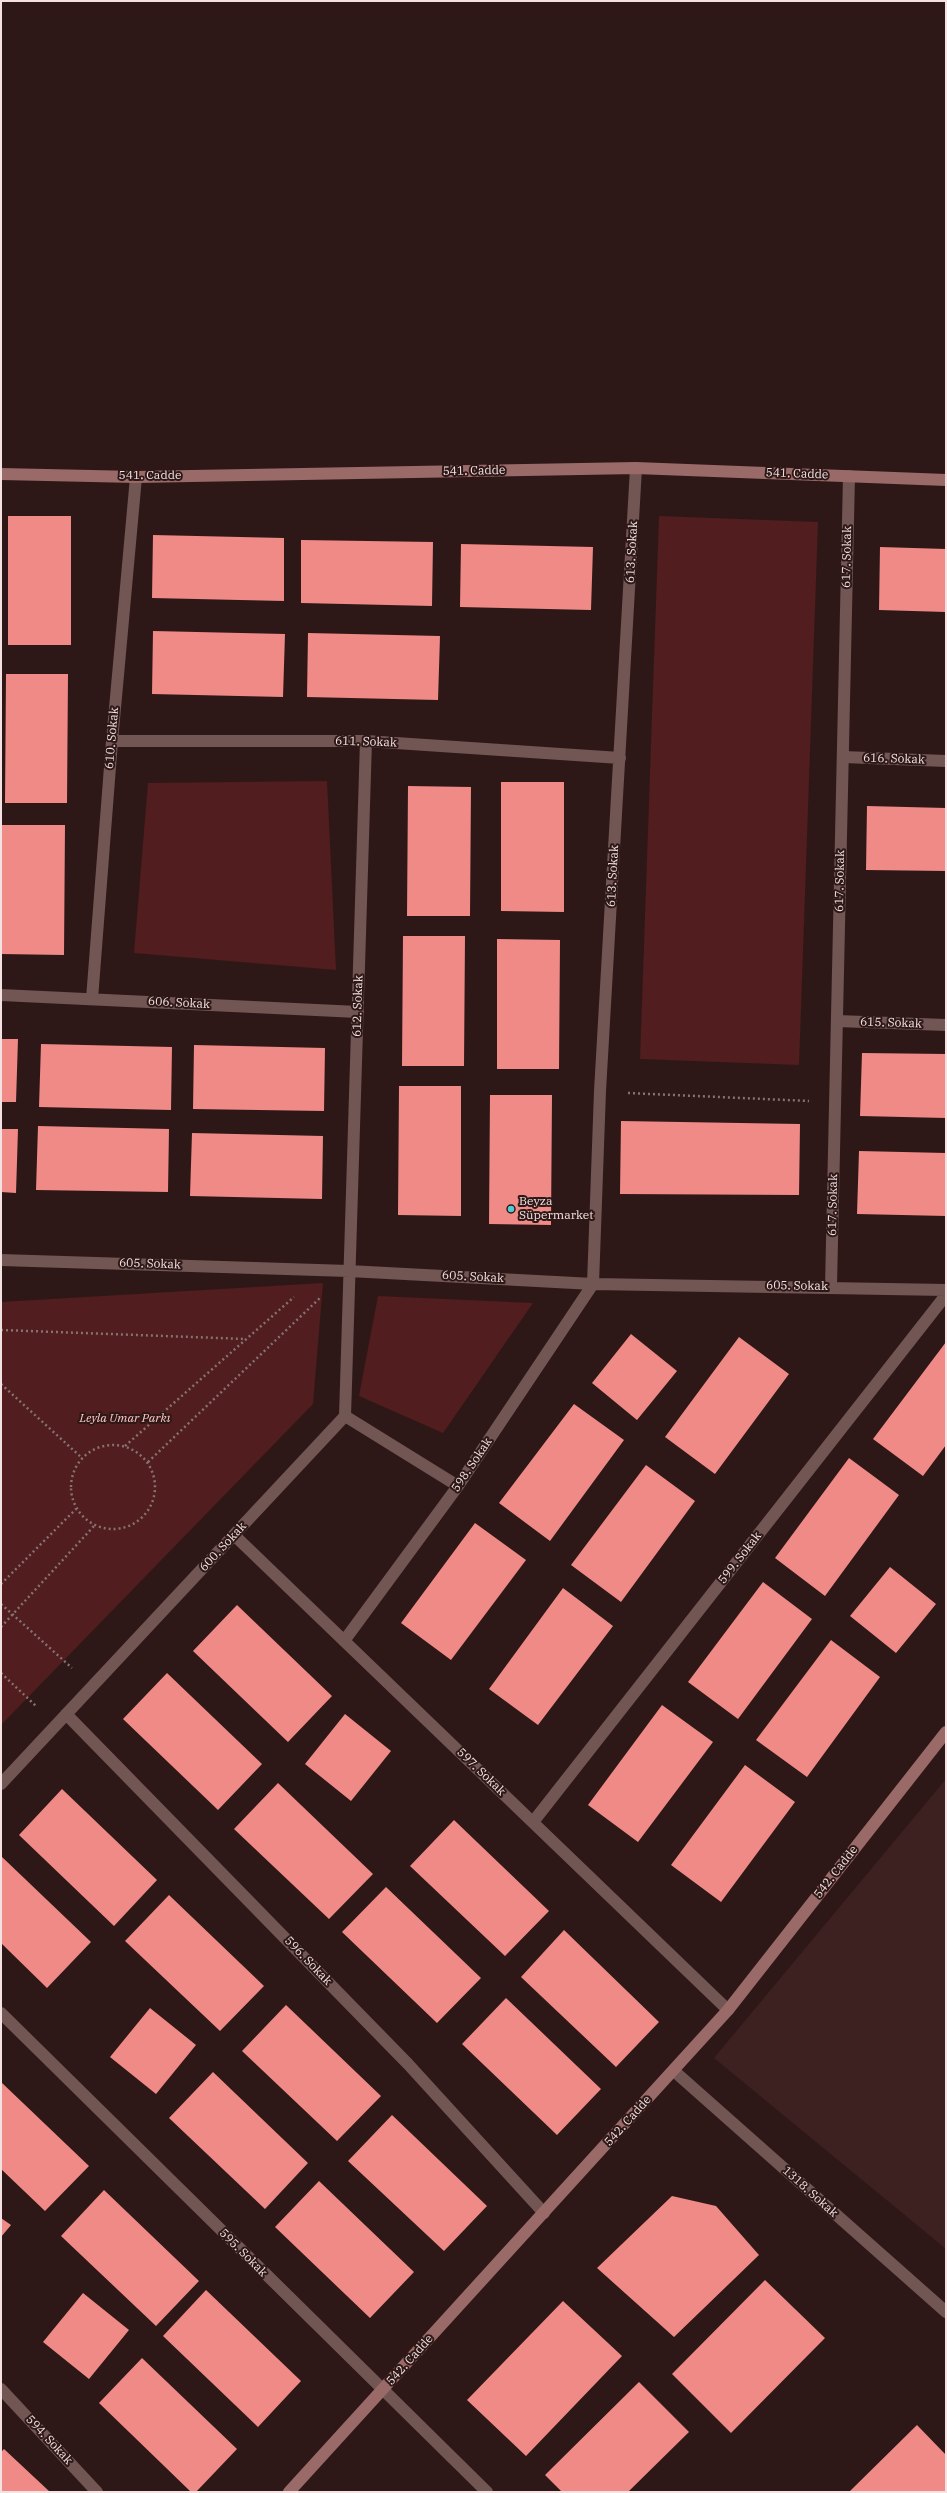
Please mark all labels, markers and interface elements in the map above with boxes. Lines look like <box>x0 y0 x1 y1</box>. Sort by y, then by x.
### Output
street label: 541. Cadde <box>442 463 506 479</box>
street label: 541. Cadde <box>765 466 829 482</box>
street label: 541. Cadde <box>119 469 181 483</box>
street label: 613. Sokak <box>623 521 641 583</box>
street label: 617. Sokak <box>839 526 855 588</box>
street label: 610. Sokak <box>102 706 122 770</box>
street label: 611. Sokak <box>335 734 397 750</box>
street label: 616. Sokak <box>863 751 925 767</box>
street label: 613. Sokak <box>604 845 622 907</box>
street label: 617. Sokak <box>832 850 848 912</box>
street label: 612. Sokak <box>350 975 366 1037</box>
street label: 606. Sokak <box>148 994 210 1012</box>
street label: 615. Sokak <box>860 1015 922 1031</box>
street label: 617. Sokak <box>825 1174 841 1236</box>
place label: Beyza Süpermarket <box>519 1195 594 1223</box>
marker: Beyza Süpermarket <box>506 1204 516 1214</box>
street label: 605. Sokak <box>119 1256 181 1272</box>
street label: 605. Sokak <box>442 1268 504 1286</box>
street label: 605. Sokak <box>766 1278 828 1294</box>
park label: Leyla Umar Parkı <box>80 1412 170 1426</box>
street label: 598. Sokak <box>449 1435 495 1495</box>
street label: 600. Sokak <box>197 1519 249 1575</box>
street label: 599. Sokak <box>715 1529 765 1587</box>
street label: 597. Sokak <box>454 1745 508 1799</box>
street label: 542. Cadde <box>811 1843 861 1901</box>
street label: 596. Sokak <box>281 1934 335 1988</box>
street label: 542. Cadde <box>602 2093 654 2149</box>
street label: 1318. Sokak <box>779 2164 841 2220</box>
street label: 595. Sokak <box>216 2226 270 2280</box>
street label: 542. Cadde <box>384 2332 436 2388</box>
street label: 594. Sokak <box>23 2412 75 2468</box>

